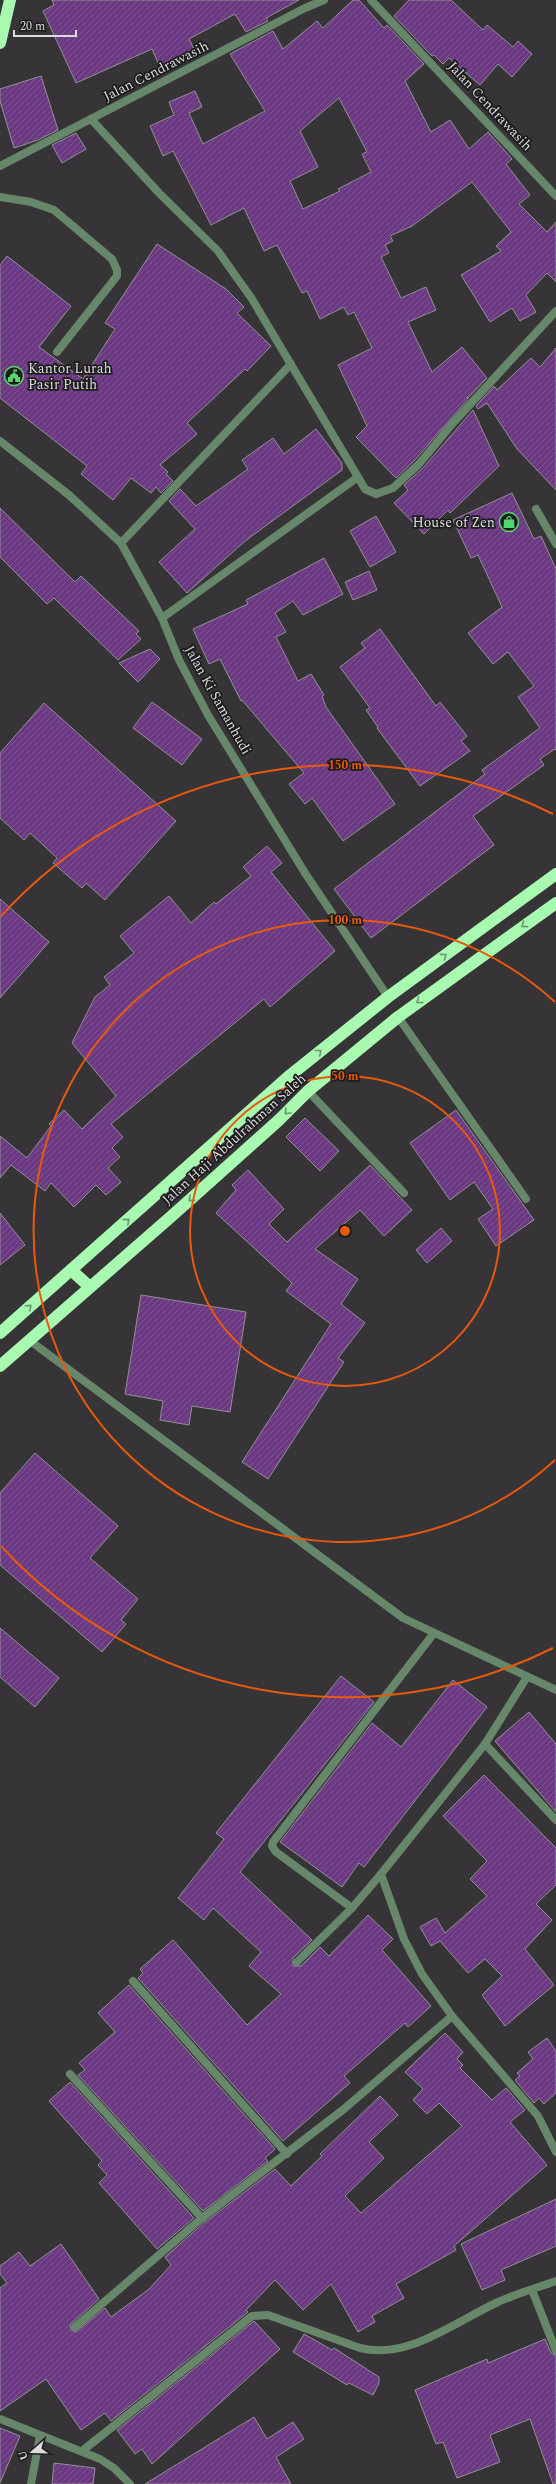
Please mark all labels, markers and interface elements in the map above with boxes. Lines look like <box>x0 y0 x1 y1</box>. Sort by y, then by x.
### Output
scale bar <box>14 12 76 38</box>
text: 20 m <box>20 17 45 36</box>
street label: Jalan Cendrawasih <box>100 35 212 107</box>
street label: Jalan Cendrawasih <box>443 56 537 156</box>
place label: Kantor Lurah Pasir Putih <box>28 358 112 395</box>
public building icon: Kantor Lurah Pasir Putih <box>3 365 25 387</box>
shop icon: House of Zen <box>498 511 520 533</box>
place label: House of Zen <box>412 512 495 533</box>
street label: Jalan Ki Samanhudi <box>179 642 257 758</box>
text: 150 m <box>328 756 362 775</box>
text: 100 m <box>328 911 362 930</box>
one-way arrow <box>522 921 529 928</box>
one-way arrow <box>440 953 447 961</box>
one-way arrow <box>416 997 423 1004</box>
one-way arrow <box>314 1050 321 1057</box>
text: 50 m <box>331 1067 359 1086</box>
street label: Jalan Haji Abdulrahman Saleh <box>157 1068 311 1210</box>
one-way arrow <box>284 1107 292 1115</box>
one-way arrow <box>188 1194 196 1202</box>
one-way arrow <box>122 1219 129 1226</box>
centre of rings <box>338 1224 352 1238</box>
one-way arrow <box>24 1305 32 1312</box>
north arrow <box>12 2432 52 2472</box>
text: U <box>14 2448 33 2462</box>

